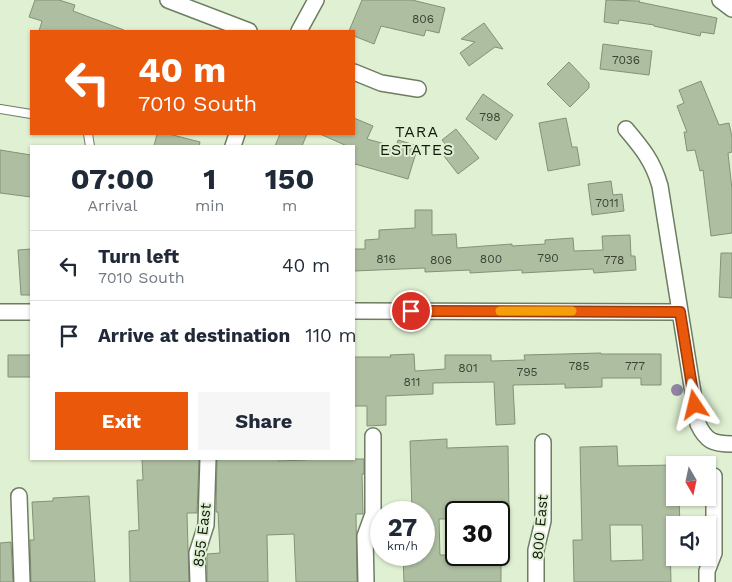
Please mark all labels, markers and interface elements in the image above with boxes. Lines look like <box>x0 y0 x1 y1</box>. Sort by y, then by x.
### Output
house number: 806 <box>412 12 434 26</box>
text: 40 m <box>138 49 226 91</box>
icon: left <box>55 50 120 115</box>
house number: 7036 <box>612 53 640 67</box>
text: 7010 South <box>138 91 257 116</box>
house number: 798 <box>479 110 501 124</box>
district label: TARA ESTATES <box>380 122 454 159</box>
text: 07:00 <box>70 161 154 196</box>
text: 1 <box>203 161 216 196</box>
text: 150 <box>265 161 315 196</box>
text: Arrival <box>87 196 137 215</box>
text: min <box>195 196 224 215</box>
text: m <box>282 196 297 215</box>
house number: 7011 <box>595 196 619 210</box>
text: Turn left <box>98 245 179 268</box>
house number: 790 <box>537 251 559 265</box>
icon: left <box>55 252 83 280</box>
house number: 816 <box>376 252 396 266</box>
house number: 800 <box>480 252 502 266</box>
house number: 806 <box>430 253 452 267</box>
house number: 778 <box>604 253 624 267</box>
text: 40 m <box>282 254 330 277</box>
text: 7010 South <box>98 268 185 287</box>
pin <box>390 290 432 332</box>
icon: arrive <box>397 297 425 325</box>
icon: arrive <box>55 322 83 350</box>
text: Arrive at destination <box>98 324 290 347</box>
text: 110 m <box>305 324 357 347</box>
house number: 785 <box>569 359 589 373</box>
house number: 777 <box>625 359 645 373</box>
house number: 801 <box>458 361 478 375</box>
house number: 795 <box>516 365 538 379</box>
house number: 811 <box>404 375 420 389</box>
position arrow <box>668 378 720 430</box>
button: Exit <box>55 392 188 450</box>
button: Share <box>198 392 330 450</box>
north arrow <box>666 456 716 506</box>
map controls <box>666 456 716 566</box>
street label: 800 East <box>528 493 552 560</box>
street label: 855 East <box>189 501 215 568</box>
speed limit sign: 30 <box>445 501 510 566</box>
text: 27 <box>388 513 417 542</box>
button: sound <box>666 516 716 566</box>
text: km/h <box>387 539 418 553</box>

